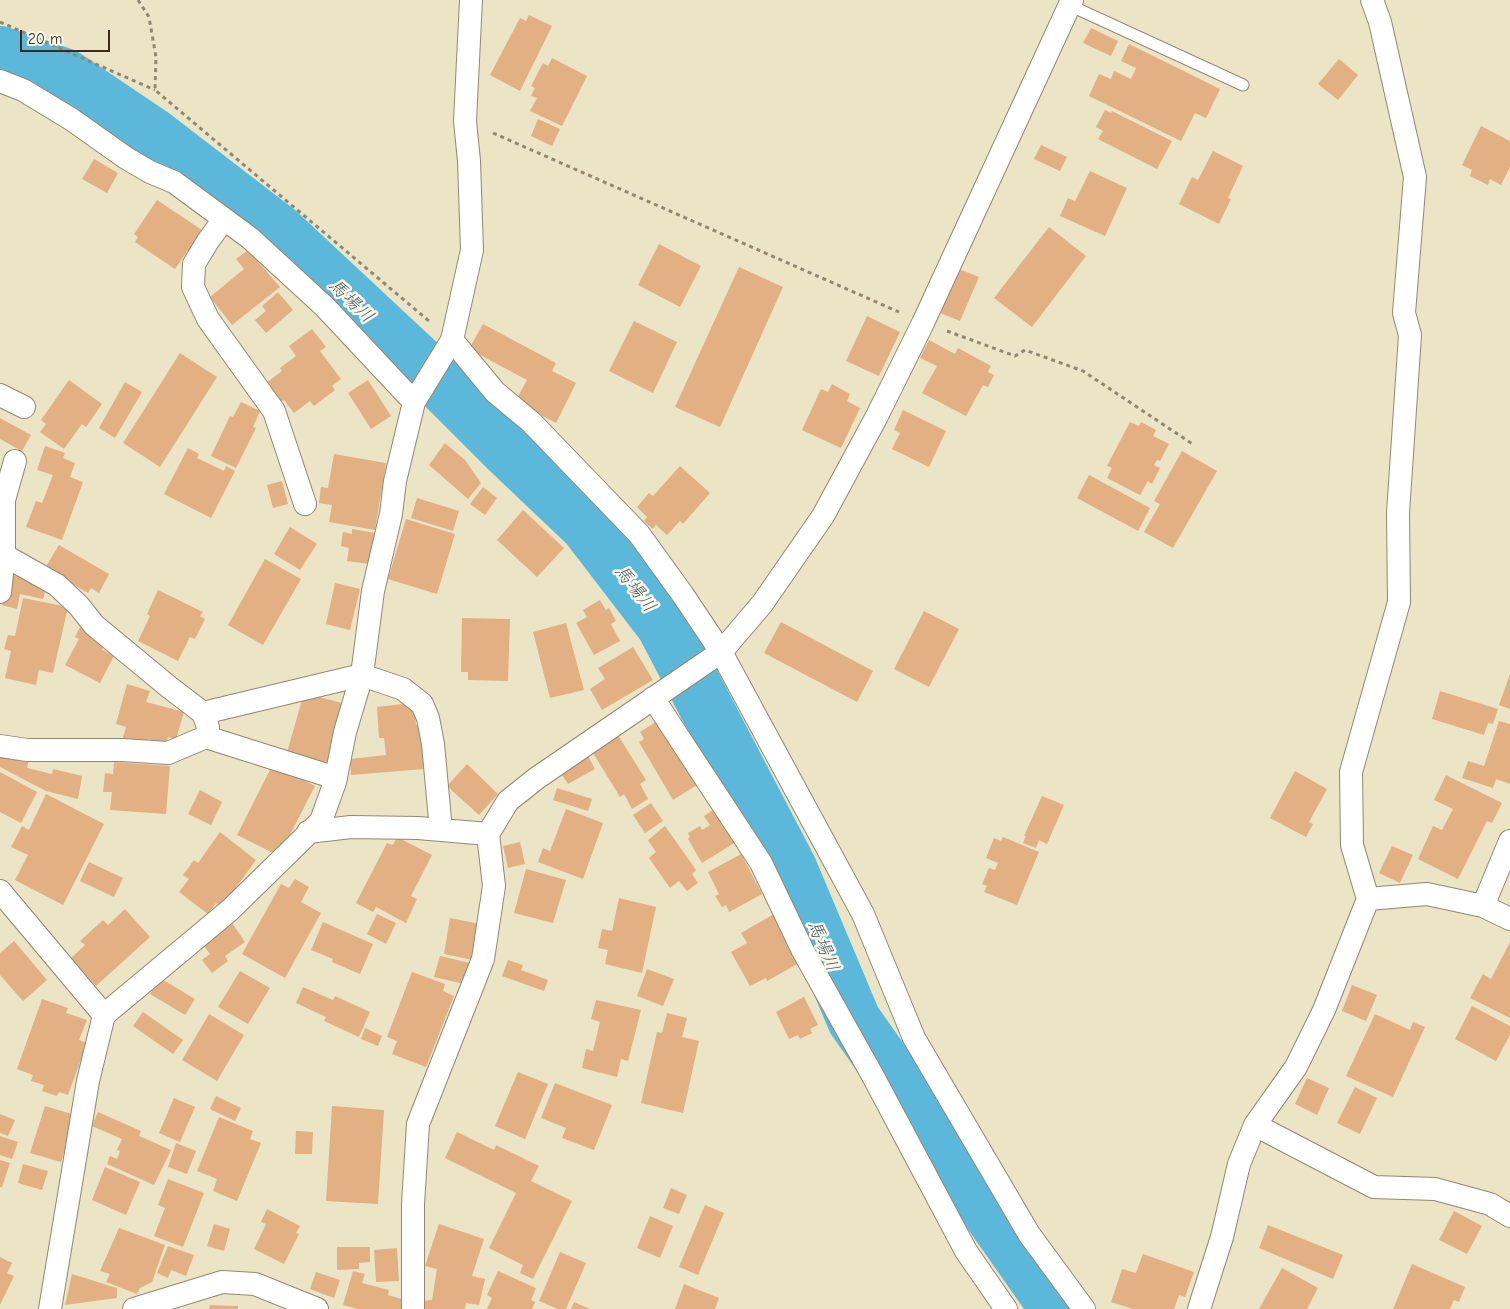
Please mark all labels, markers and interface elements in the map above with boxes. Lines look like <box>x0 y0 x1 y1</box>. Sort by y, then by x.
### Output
scale bar <box>22 20 112 52</box>
text: 20 m <box>28 30 62 48</box>
water label: 馬場川 <box>324 274 378 328</box>
water label: 馬場川 <box>610 561 660 617</box>
water label: 馬場川 <box>803 917 843 975</box>

